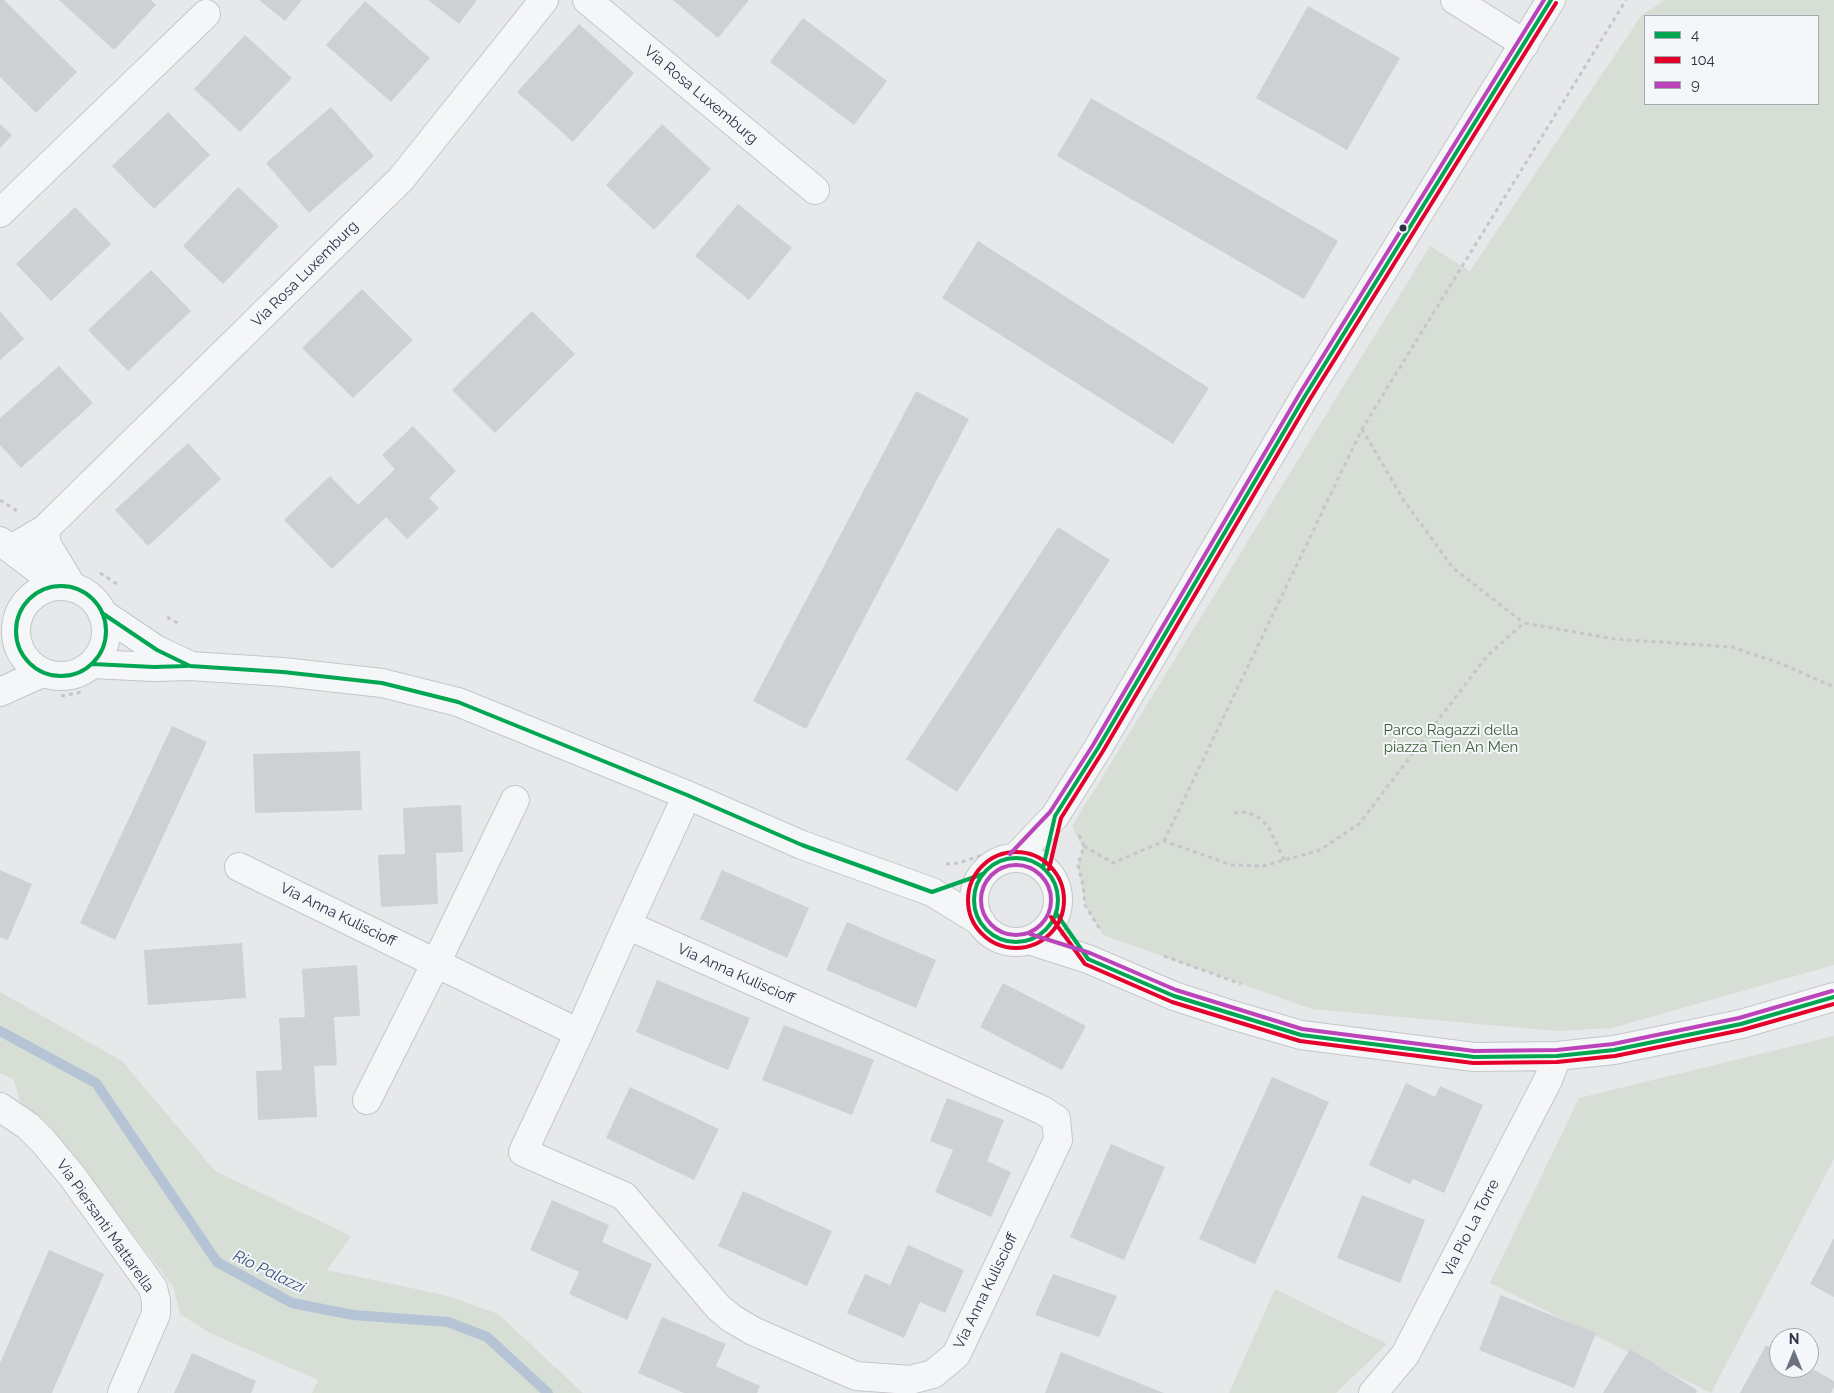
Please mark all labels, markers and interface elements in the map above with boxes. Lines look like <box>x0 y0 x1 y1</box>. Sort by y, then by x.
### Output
legend <box>1644 15 1819 105</box>
text: 4 <box>1691 26 1699 44</box>
street label: Via Rosa Luxemburg <box>640 42 762 148</box>
text: 104 <box>1691 51 1715 69</box>
text: 9 <box>1691 76 1700 94</box>
street label: Via Rosa Luxemburg <box>248 217 362 331</box>
unlabelled marker <box>1398 223 1408 233</box>
park label: Parco Ragazzi della piazza Tien An Men <box>1384 721 1518 756</box>
street label: Via Anna Kuliscioff <box>277 879 399 951</box>
street label: Via Anna Kuliscioff <box>674 940 798 1008</box>
street label: Via Piersanti Mattarella <box>52 1156 158 1296</box>
street label: Via Pio La Torre <box>1439 1176 1503 1280</box>
street label: Via Anna Kuliscioff <box>950 1230 1022 1352</box>
water label: Rio Palazzi <box>230 1246 308 1298</box>
north arrow <box>1769 1328 1819 1378</box>
text: N <box>1789 1331 1799 1347</box>

